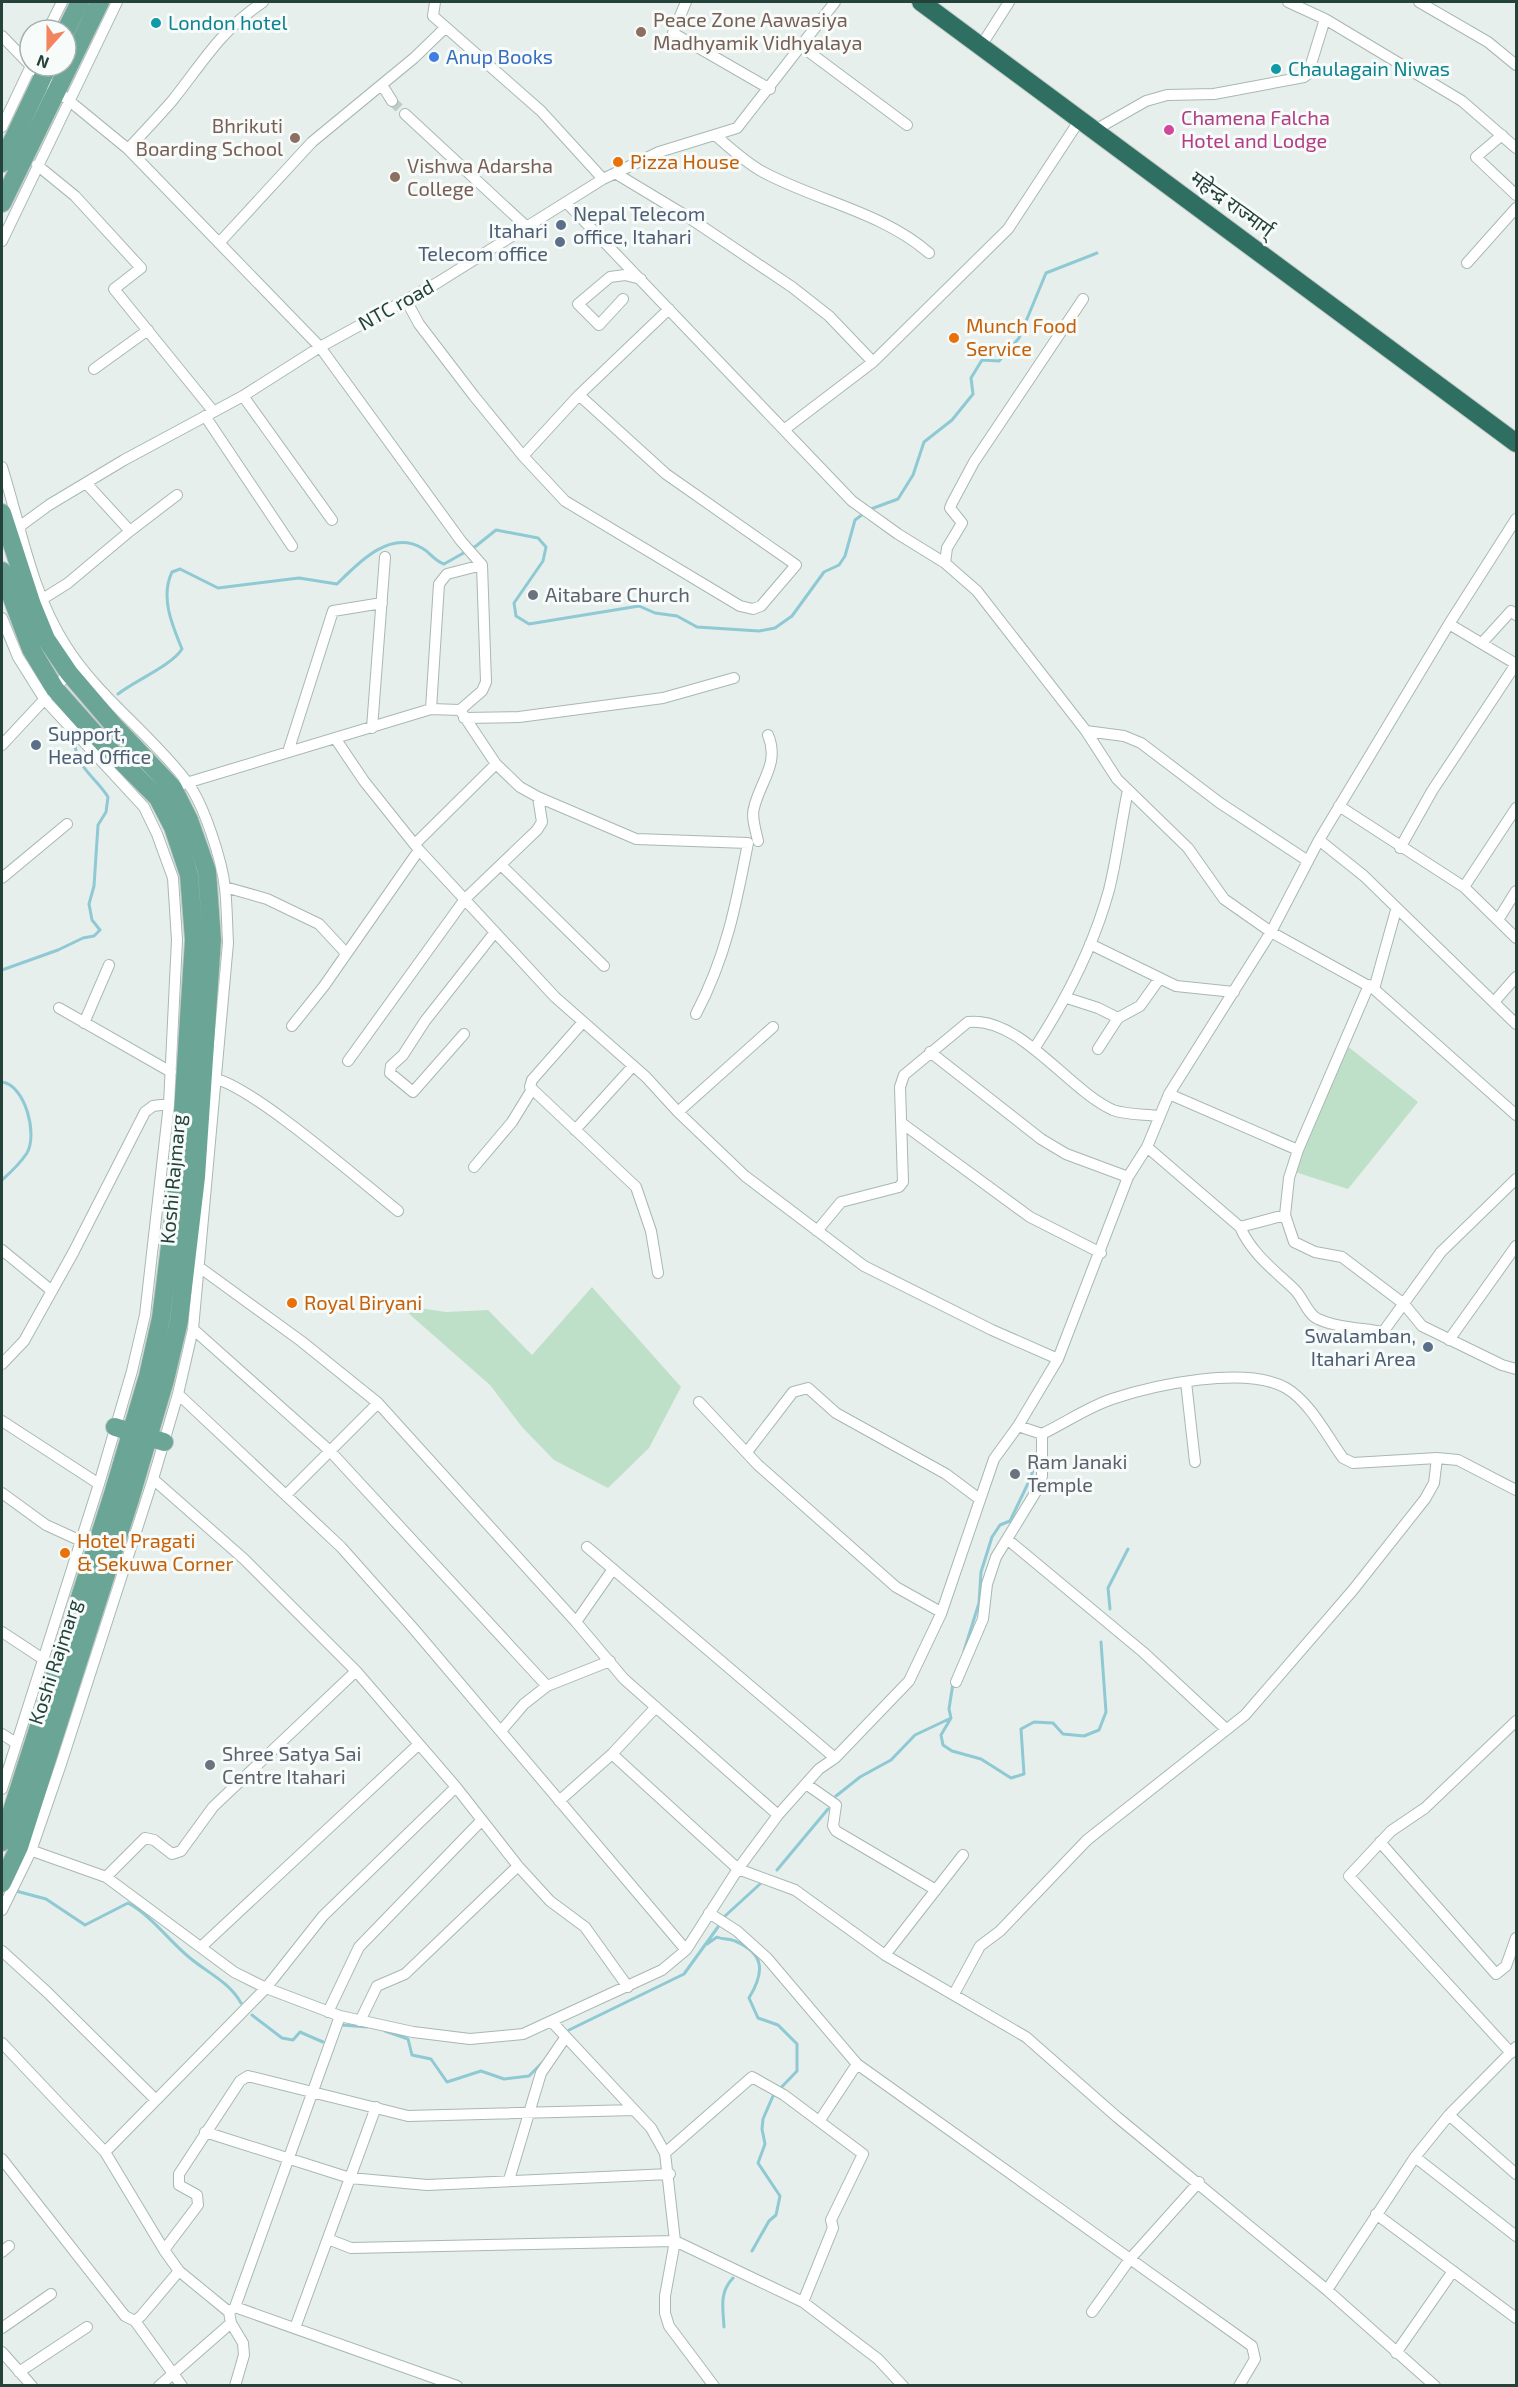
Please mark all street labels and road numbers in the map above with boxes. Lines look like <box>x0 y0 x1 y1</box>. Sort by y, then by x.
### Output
street label: महेन्द्र राज्मार्ग् <box>1185 165 1281 245</box>
street label: NTC road <box>353 274 438 335</box>
street label: Koshi Rajmarg <box>154 1113 190 1245</box>
street label: Koshi Rajmarg <box>23 1596 86 1727</box>

